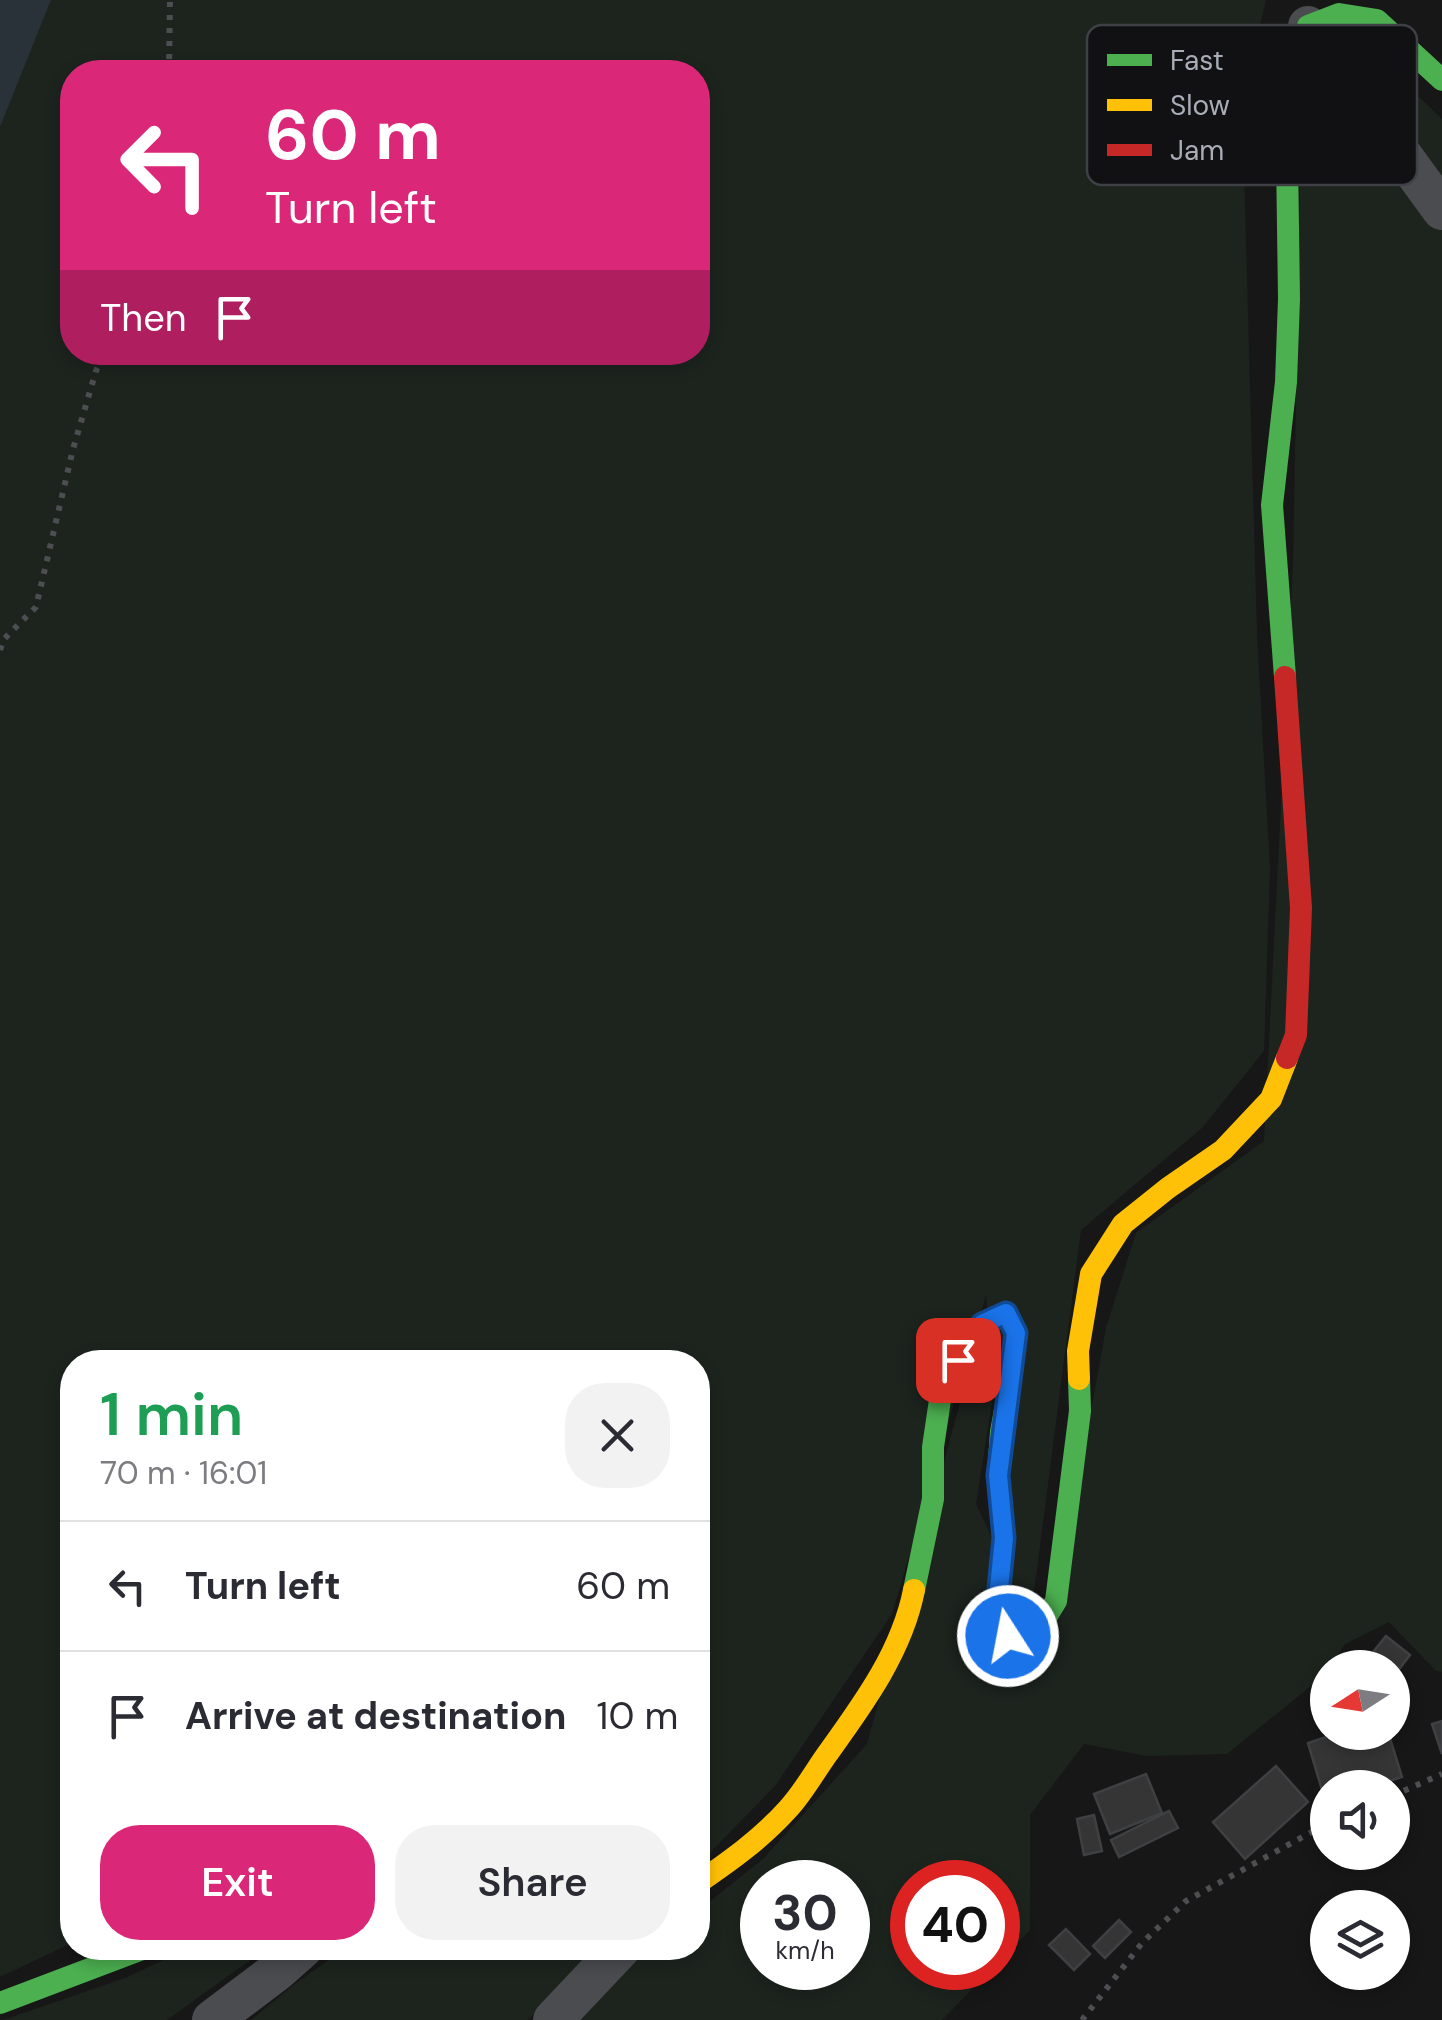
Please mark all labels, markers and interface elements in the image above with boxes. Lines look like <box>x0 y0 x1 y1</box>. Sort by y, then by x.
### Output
legend <box>1087 25 1417 185</box>
text: Fast <box>1170 42 1224 79</box>
text: Slow <box>1170 87 1230 124</box>
text: 60 m <box>265 90 441 181</box>
icon: left <box>100 100 230 230</box>
text: Jam <box>1170 132 1224 169</box>
text: Turn left <box>265 178 437 237</box>
icon: arrive <box>207 290 262 345</box>
text: Then <box>100 293 187 343</box>
pin <box>916 1318 1001 1403</box>
icon: arrive <box>931 1333 986 1388</box>
text: 1 min <box>100 1375 243 1454</box>
button: close <box>565 1383 670 1488</box>
text: 70 m · 16:01 <box>100 1452 267 1494</box>
icon: left <box>100 1559 155 1614</box>
text: Turn left <box>185 1561 341 1611</box>
text: 60 m <box>576 1561 670 1611</box>
position arrow <box>956 1584 1060 1688</box>
north arrow <box>1310 1650 1410 1750</box>
map controls <box>1310 1650 1410 1990</box>
icon: arrive <box>100 1689 155 1744</box>
text: Arrive at destination <box>185 1691 567 1741</box>
text: 10 m <box>597 1691 678 1741</box>
button: sound <box>1310 1770 1410 1870</box>
button: Exit <box>100 1825 375 1940</box>
button: Share <box>395 1825 670 1940</box>
speed limit sign: 40 <box>890 1860 1020 1990</box>
text: 30 <box>772 1880 838 1946</box>
button: layers <box>1310 1890 1410 1990</box>
text: km/h <box>775 1934 835 1967</box>

